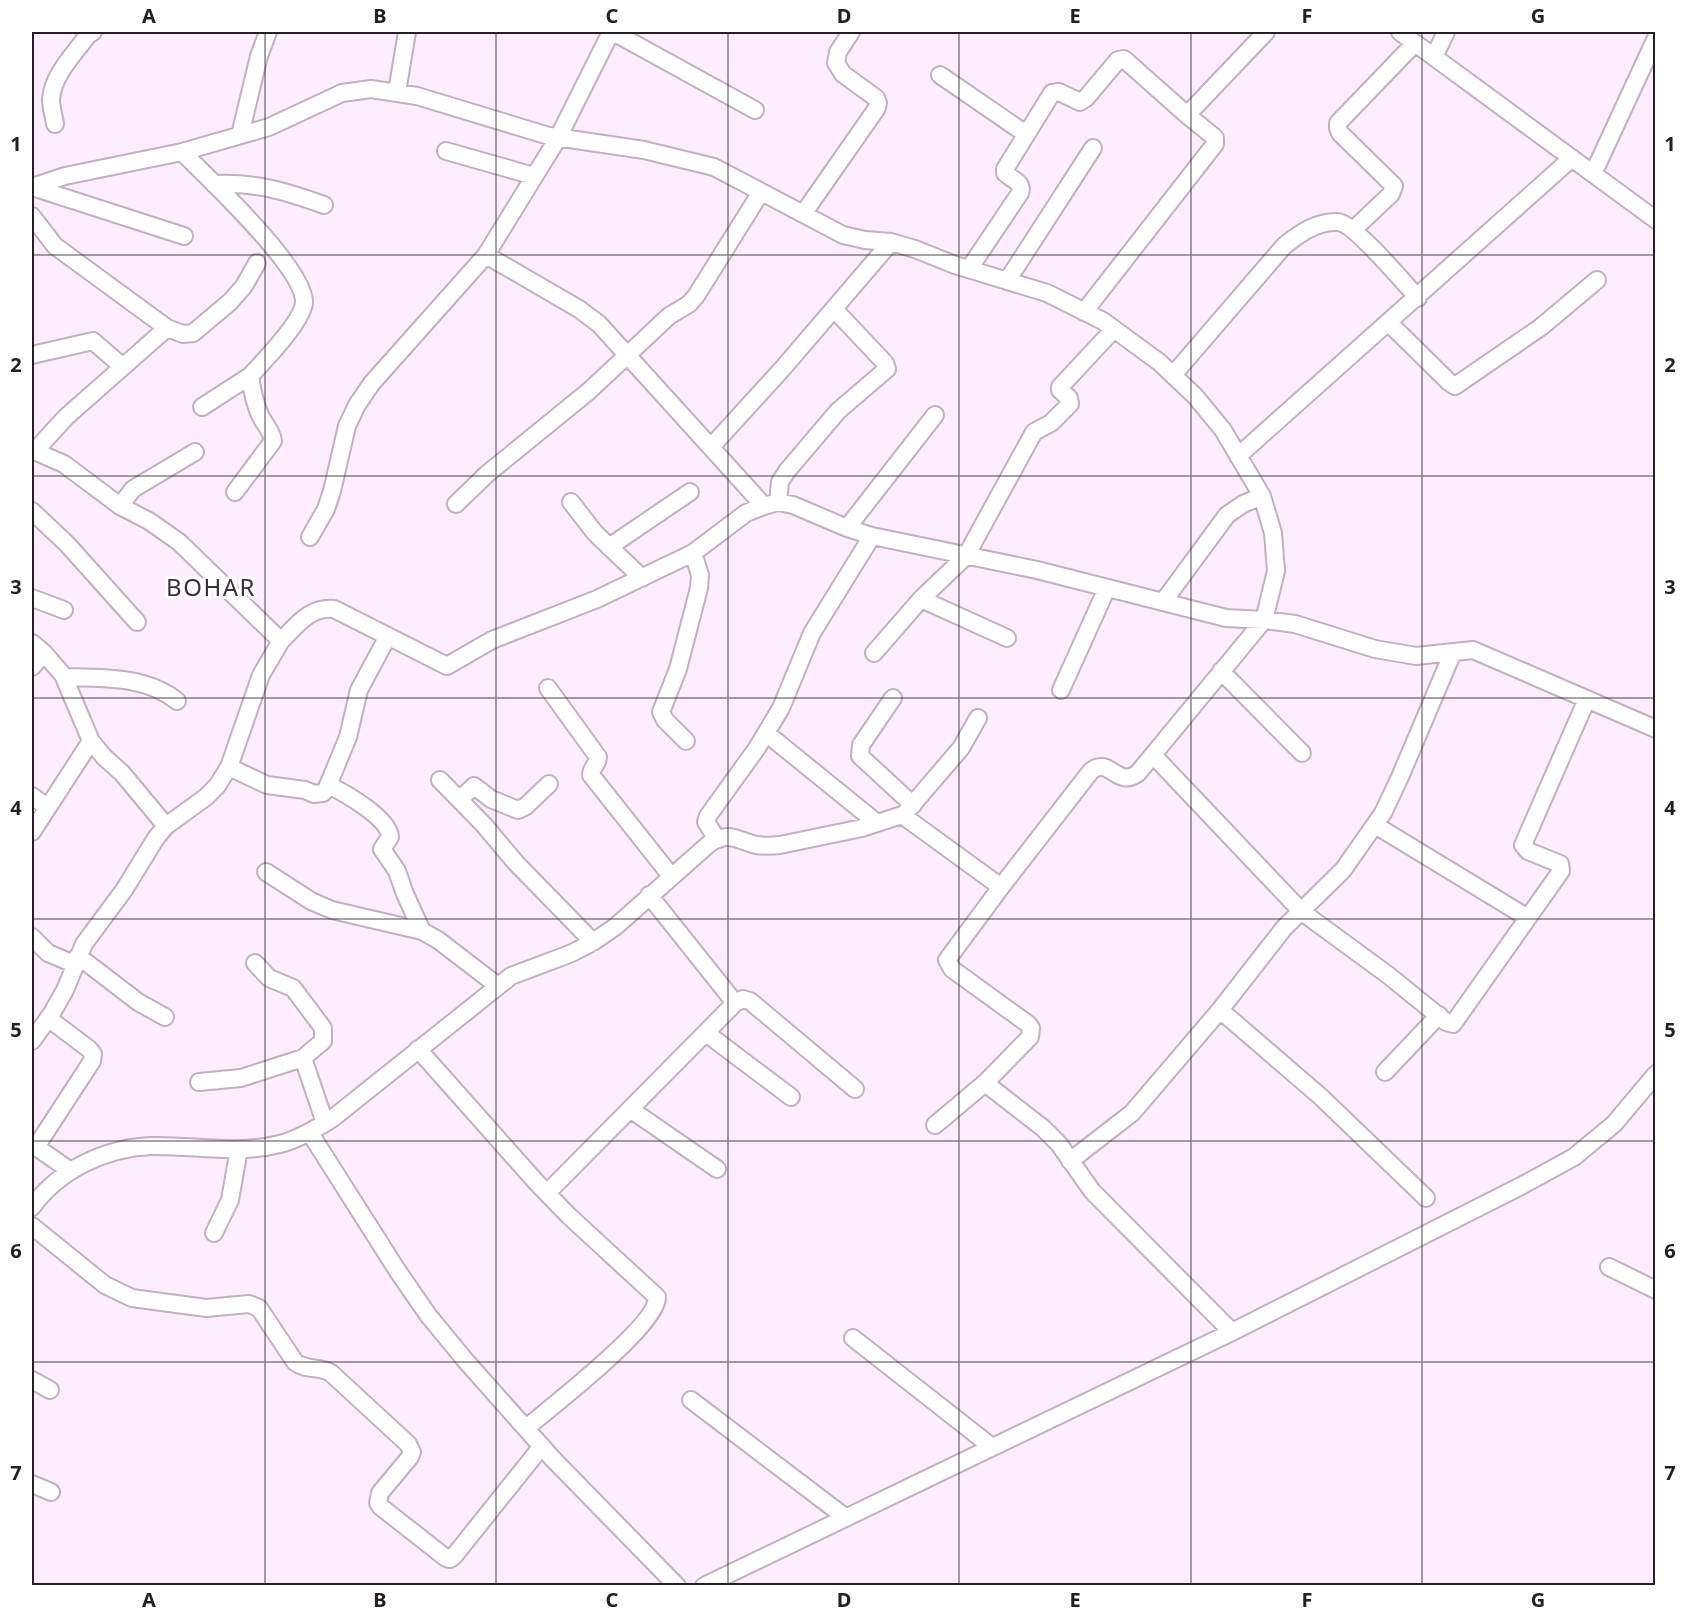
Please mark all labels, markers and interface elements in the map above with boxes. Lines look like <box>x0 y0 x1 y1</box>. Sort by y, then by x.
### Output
text: A <box>142 2 156 29</box>
text: B <box>373 2 387 29</box>
text: C <box>606 2 619 29</box>
text: D <box>837 2 851 29</box>
text: E <box>1069 2 1081 29</box>
text: F <box>1302 2 1312 29</box>
text: G <box>1531 2 1545 29</box>
text: 1 <box>10 130 22 157</box>
text: 1 <box>1664 130 1676 157</box>
text: 2 <box>10 351 22 378</box>
text: 2 <box>1664 351 1676 378</box>
district label: BOHAR <box>166 570 256 603</box>
text: 3 <box>10 573 22 600</box>
text: 3 <box>1664 573 1676 600</box>
text: 4 <box>10 794 22 821</box>
text: 4 <box>1664 794 1676 821</box>
text: 5 <box>10 1016 22 1043</box>
text: 5 <box>1664 1016 1676 1043</box>
text: 6 <box>10 1237 22 1264</box>
text: 6 <box>1664 1237 1676 1264</box>
text: 7 <box>10 1459 22 1486</box>
text: 7 <box>1664 1459 1676 1486</box>
text: A <box>142 1586 156 1613</box>
text: B <box>373 1586 387 1613</box>
text: C <box>606 1586 619 1613</box>
text: D <box>837 1586 851 1613</box>
text: E <box>1069 1586 1081 1613</box>
text: F <box>1302 1586 1312 1613</box>
text: G <box>1531 1586 1545 1613</box>

